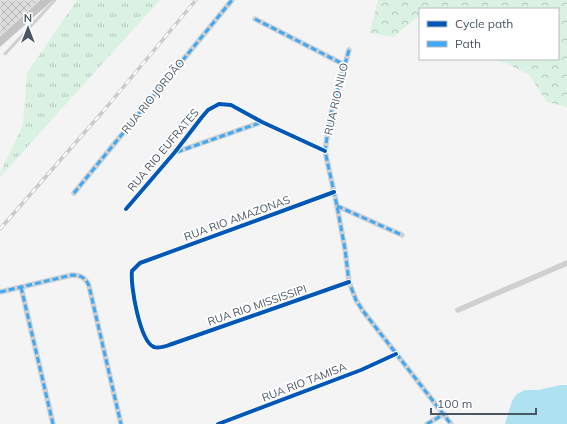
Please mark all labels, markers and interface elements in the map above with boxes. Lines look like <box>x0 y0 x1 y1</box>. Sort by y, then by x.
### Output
north arrow <box>8 8 48 48</box>
legend <box>419 8 559 60</box>
text: N <box>24 11 32 25</box>
text: Cycle path <box>455 16 513 31</box>
text: Path <box>455 36 481 51</box>
street label: RUA RIO JORDÃO <box>118 56 188 136</box>
street label: RUA RIO NILO <box>321 62 351 136</box>
street label: RUA RIO EUFRATES <box>124 106 202 194</box>
street label: RUA RIO AMAZONAS <box>182 192 292 244</box>
street label: RUA RIO MISSISSIPI <box>206 281 308 329</box>
street label: RUA RIO TAMISA <box>260 359 348 405</box>
scale bar <box>431 390 536 416</box>
text: 100 m <box>437 396 472 411</box>

